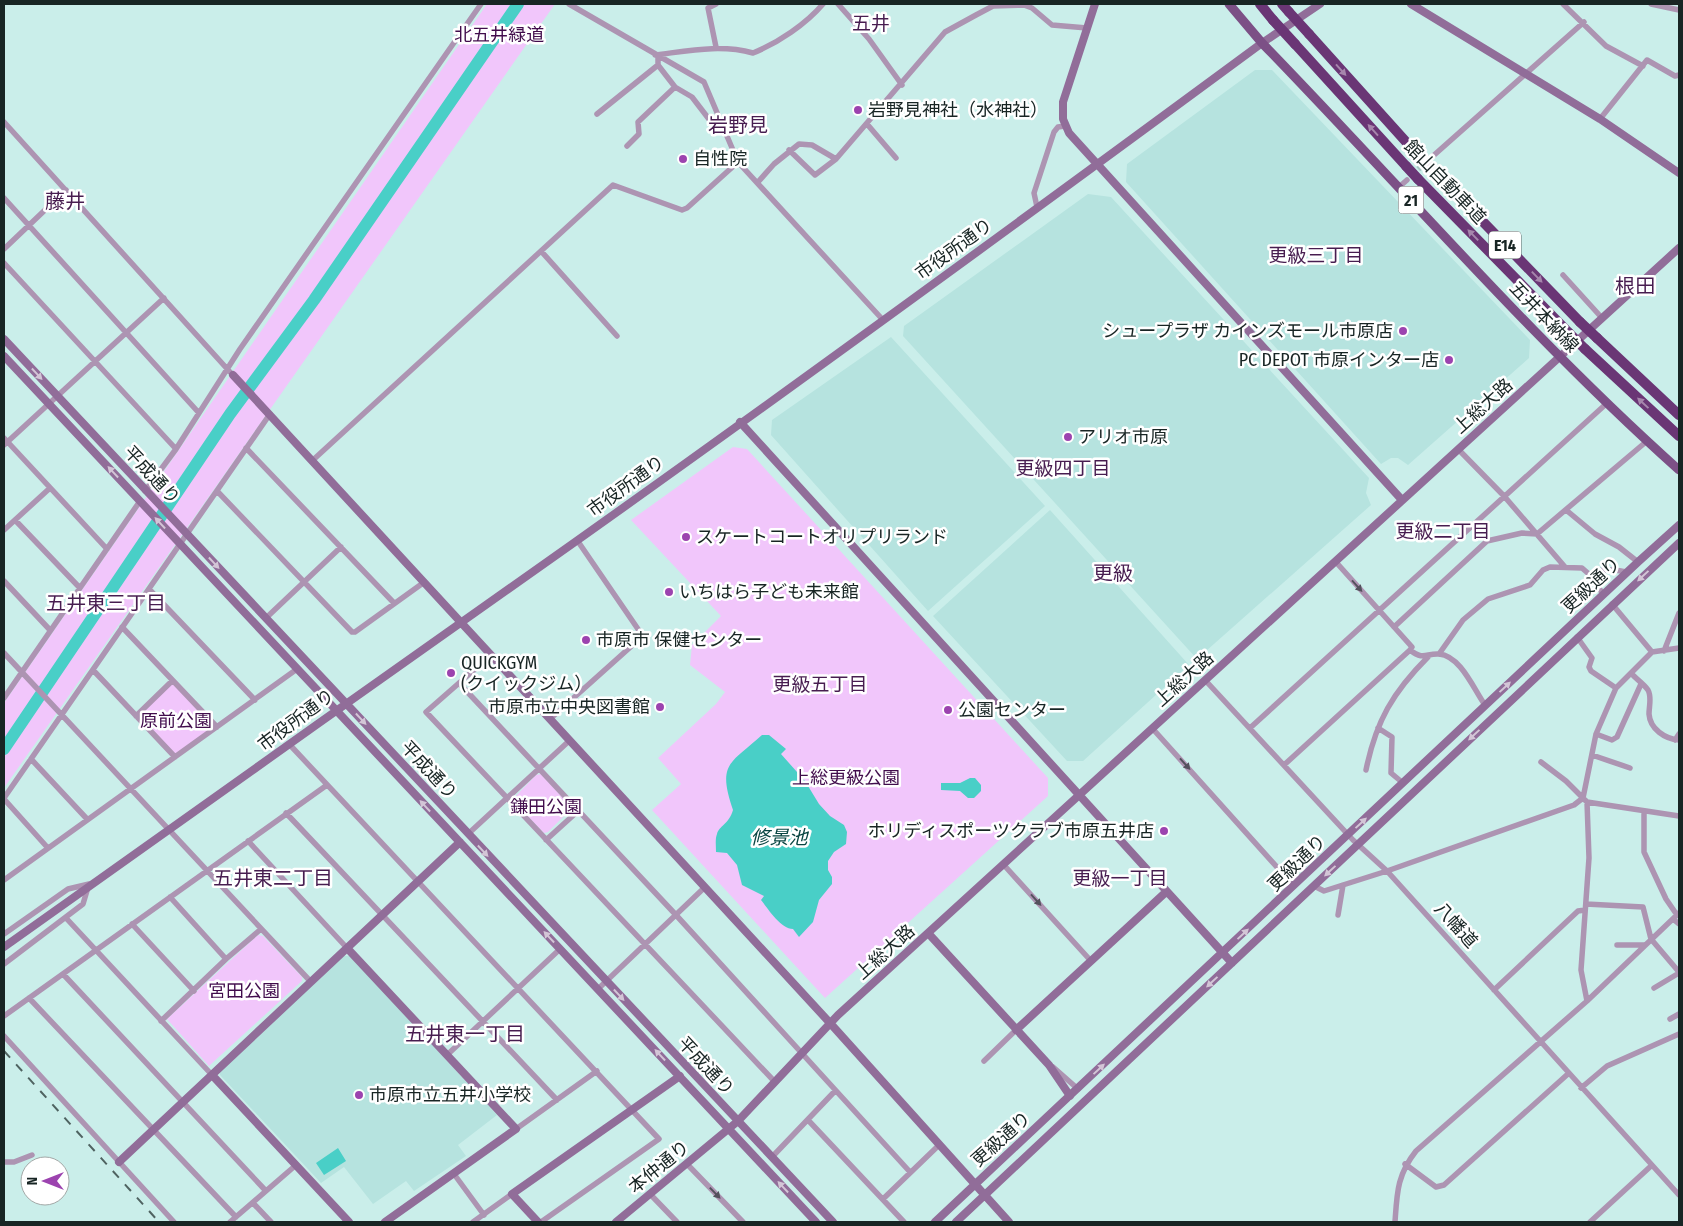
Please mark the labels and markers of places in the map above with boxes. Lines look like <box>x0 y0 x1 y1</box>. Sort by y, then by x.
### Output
place label: 岩野見神社（水神社） <box>868 99 1048 121</box>
marker: 岩野見神社（水神社） <box>852 104 864 116</box>
place label: 自性院 <box>693 148 747 170</box>
marker: 自性院 <box>677 153 689 165</box>
place label: シュープラザ カインズモール市原店 <box>1102 320 1393 342</box>
marker: シュープラザ カインズモール市原店 <box>1397 325 1409 337</box>
place label: PC DEPOT 市原インター店 <box>1239 349 1439 371</box>
marker: PC DEPOT 市原インター店 <box>1443 354 1455 366</box>
place label: アリオ市原 <box>1078 426 1168 448</box>
marker: アリオ市原 <box>1062 431 1074 443</box>
place label: スケートコートオリプリランド <box>696 526 948 548</box>
marker: スケートコートオリプリランド <box>680 531 692 543</box>
place label: いちはら子ども未来館 <box>679 581 859 603</box>
marker: いちはら子ども未来館 <box>663 586 675 598</box>
place label: 市原市 保健センター <box>596 629 762 651</box>
marker: 市原市 保健センター <box>580 634 592 646</box>
place label: QUICKGYM (クイックジム） <box>461 652 592 695</box>
marker: QUICKGYM (クイックジム） <box>445 667 457 679</box>
place label: 市原市立中央図書館 <box>488 696 650 718</box>
place label: 公園センター <box>958 699 1066 721</box>
marker: 市原市立中央図書館 <box>654 701 666 713</box>
marker: 公園センター <box>942 704 954 716</box>
place label: ホリディスポーツクラブ市原五井店 <box>868 820 1154 842</box>
marker: ホリディスポーツクラブ市原五井店 <box>1158 825 1170 837</box>
place label: 市原市立五井小学校 <box>369 1084 531 1106</box>
marker: 市原市立五井小学校 <box>353 1089 365 1101</box>

